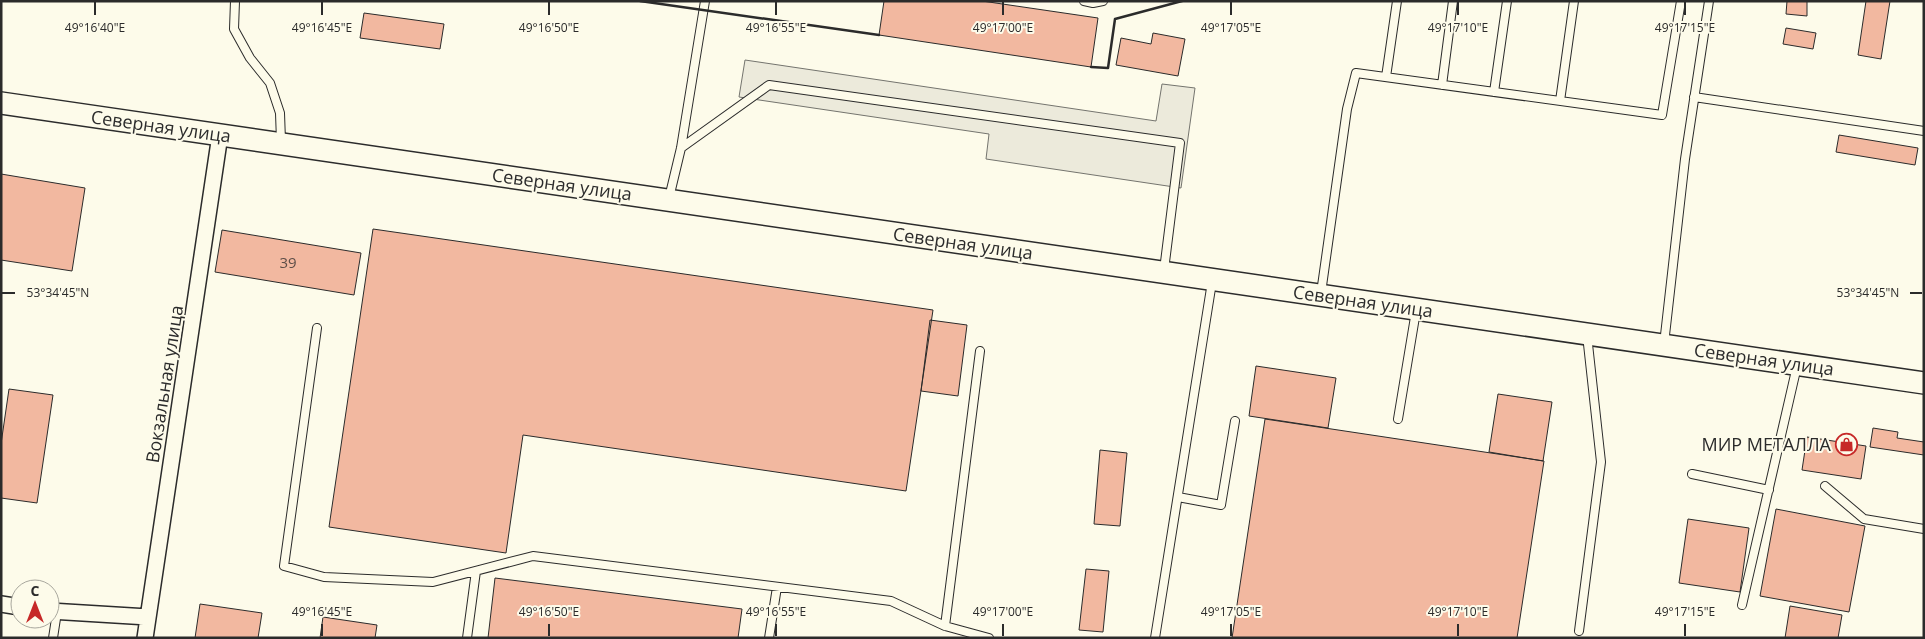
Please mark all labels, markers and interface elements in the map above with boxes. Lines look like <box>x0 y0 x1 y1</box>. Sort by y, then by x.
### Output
text: 49°16'40"E <box>65 19 125 36</box>
text: 49°16'45"E <box>292 19 352 36</box>
text: 49°16'50"E <box>519 19 579 36</box>
text: 49°16'55"E <box>746 19 806 36</box>
text: 49°17'00"E <box>973 19 1033 36</box>
text: 49°17'05"E <box>1201 19 1261 36</box>
text: 49°17'10"E <box>1428 19 1488 36</box>
text: 49°17'15"E <box>1655 19 1715 36</box>
street label: Северная улица <box>90 104 232 148</box>
street label: Северная улица <box>491 162 633 206</box>
street label: Северная улица <box>892 221 1034 265</box>
house number: 39 <box>279 252 297 272</box>
street label: Северная улица <box>1292 279 1434 323</box>
text: 53°34'45"N <box>27 284 89 301</box>
text: 53°34'45"N <box>1837 284 1899 301</box>
street label: Вокзальная улица <box>140 303 188 465</box>
street label: Северная улица <box>1693 337 1835 381</box>
place label: МИР МЕТАЛЛА <box>1701 432 1832 456</box>
shop icon: МИР МЕТАЛЛА <box>1835 432 1859 456</box>
north arrow <box>10 579 60 629</box>
text: С <box>31 581 40 600</box>
text: 49°16'45"E <box>292 603 352 620</box>
text: 49°16'50"E <box>519 603 579 620</box>
text: 49°16'55"E <box>746 603 806 620</box>
text: 49°17'00"E <box>973 603 1033 620</box>
text: 49°17'05"E <box>1201 603 1261 620</box>
text: 49°17'10"E <box>1428 603 1488 620</box>
text: 49°17'15"E <box>1655 603 1715 620</box>

